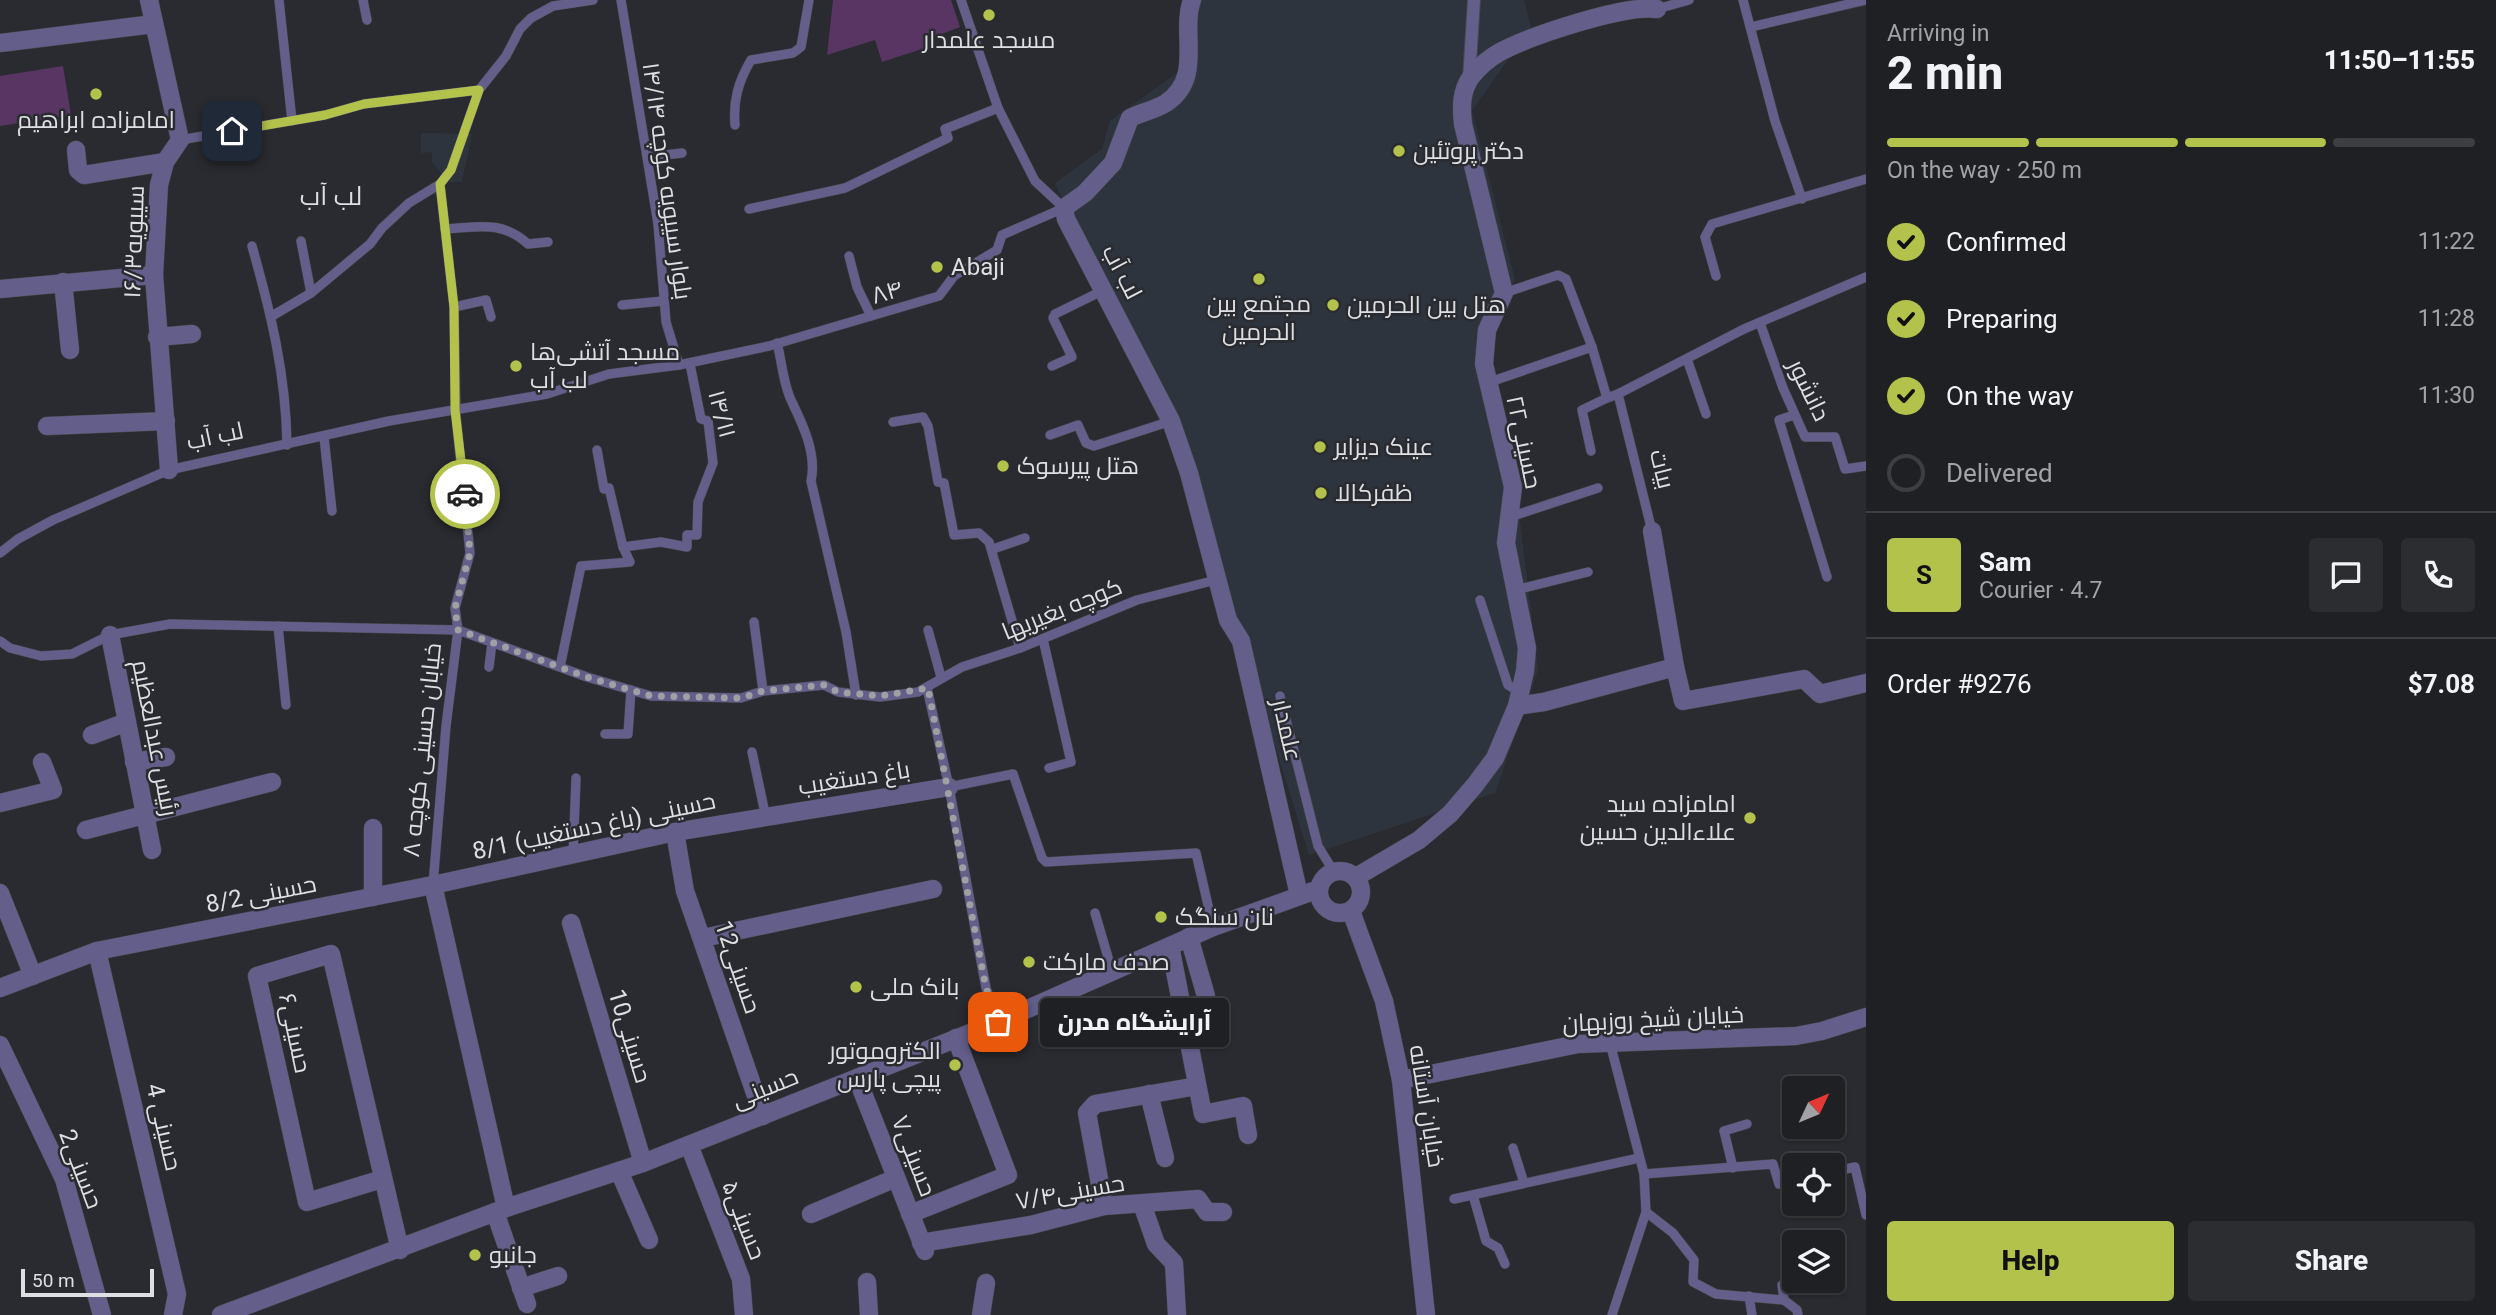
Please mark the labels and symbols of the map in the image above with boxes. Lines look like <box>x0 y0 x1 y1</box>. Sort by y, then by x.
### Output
marker: مسجد علمدار <box>981 7 997 23</box>
place label: مسجد علمدار <box>921 26 1055 54</box>
street label: بلوار سیبویه کوچه ۱۴/۱۴ <box>635 61 697 302</box>
marker: امامزاده ابراهیم <box>88 86 104 102</box>
pin <box>202 101 262 161</box>
place label: امامزاده ابراهیم <box>17 106 175 136</box>
place label: دکتر پروتئین <box>1413 137 1524 167</box>
marker: دکتر پروتئین <box>1391 143 1407 159</box>
district label: لب آب <box>300 181 362 211</box>
street label: سیبویه۱۶/۳ <box>118 185 150 299</box>
street label: لب آب <box>1096 240 1148 304</box>
place label: Abaji <box>951 253 1005 281</box>
marker: Abaji <box>929 259 945 275</box>
marker: مجتمع بین الحرمین <box>1251 271 1267 287</box>
street label: ۸۴ <box>868 274 906 310</box>
place label: مجتمع بین الحرمین <box>1207 290 1311 346</box>
place label: هتل بین‌ الحرمین <box>1347 291 1506 319</box>
marker: هتل بین‌ الحرمین <box>1325 297 1341 313</box>
place label: مسجد آتشی‌ها لب آب <box>530 338 680 394</box>
street label: دانشور <box>1781 353 1836 425</box>
marker: مسجد آتشی‌ها لب آب <box>508 358 524 374</box>
street label: ۱۴/۱۱ <box>702 387 742 441</box>
street label: حسینی۲۲ <box>1500 393 1548 491</box>
street label: لب آب <box>184 416 246 456</box>
place label: عینک دیزایر <box>1332 433 1433 461</box>
marker: عینک دیزایر <box>1312 439 1328 455</box>
street label: بیات <box>1644 446 1680 492</box>
place label: هتل پیرسوک <box>1017 452 1139 482</box>
marker: هتل پیرسوک <box>995 458 1011 474</box>
courier <box>430 459 500 529</box>
place label: ظفرکالا <box>1335 479 1413 507</box>
marker: ظفرکالا <box>1313 485 1329 501</box>
street label: کوچه بغیریها <box>998 572 1127 648</box>
street label: خیابان حسینی کوچه ۸ <box>397 642 449 859</box>
street label: رئیس عبدالعظیم <box>124 657 184 819</box>
street label: علمدار <box>1266 694 1308 764</box>
street label: باغ دستغیب <box>796 755 912 803</box>
street label: 8/1 حسینی (باغ دستغیب) <box>470 787 719 867</box>
place label: امامزاده سید علاءالدین حسین <box>1580 790 1736 846</box>
marker: امامزاده سید علاءالدین حسین <box>1742 810 1758 826</box>
street label: 8/2 حسینی <box>203 870 319 918</box>
place label: نان سنگک <box>1175 903 1274 931</box>
marker: نان سنگک <box>1153 909 1169 925</box>
street label: حسینی12 <box>709 917 767 1017</box>
place label: صدف مارکت <box>1043 948 1170 976</box>
marker: صدف مارکت <box>1021 954 1037 970</box>
place label: بانک ملی <box>870 973 959 1001</box>
marker: بانک ملی <box>848 979 864 995</box>
street label: حسینی10 <box>603 986 657 1086</box>
street label: حسینی۶ <box>273 991 317 1075</box>
pin <box>968 992 1028 1052</box>
callout: آرایشگاه مدرن <box>1040 998 1229 1046</box>
street label: خیابان شیخ روزبهان <box>1561 1000 1745 1040</box>
place label: الکتروموتور پیچی پارس <box>827 1037 942 1095</box>
street label: خیابان آستانه <box>1404 1043 1450 1169</box>
marker: الکتروموتور پیچی پارس <box>947 1057 963 1073</box>
street label: حسینی <box>728 1062 802 1114</box>
north arrow <box>1782 1076 1844 1139</box>
street label: حسینی 4 <box>140 1081 188 1173</box>
street label: حسینی۷ <box>886 1112 942 1200</box>
street label: حسینی2 <box>53 1125 109 1213</box>
street label: حسینی۷/۴ <box>1013 1169 1127 1215</box>
street label: حسینی۵ <box>716 1177 772 1263</box>
place label: جانبو <box>489 1241 537 1269</box>
marker: جانبو <box>467 1247 483 1263</box>
scale bar <box>21 1266 154 1298</box>

